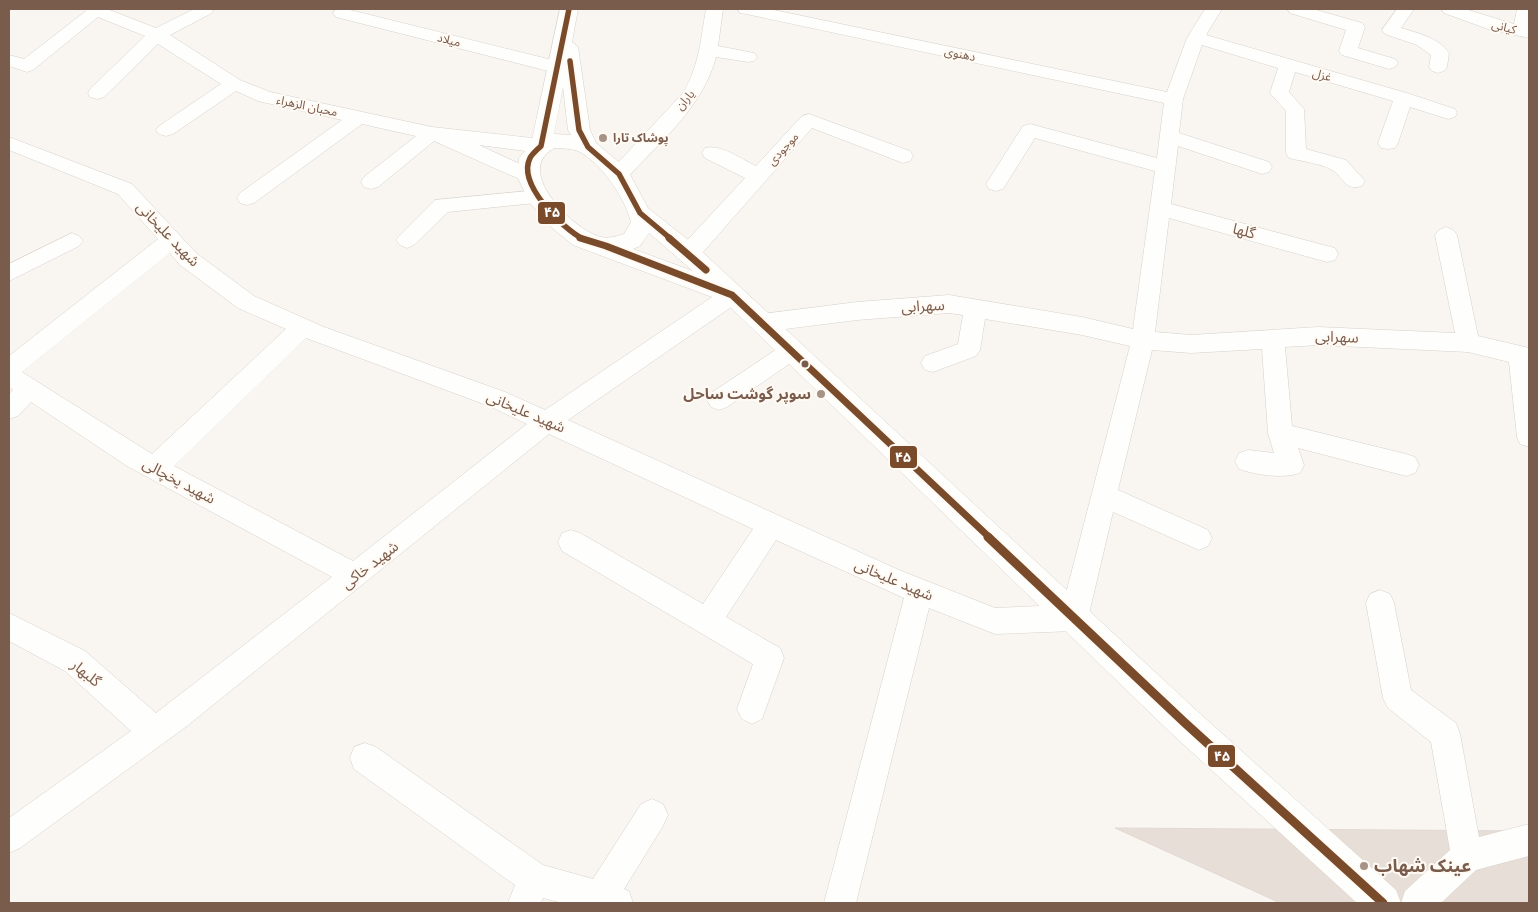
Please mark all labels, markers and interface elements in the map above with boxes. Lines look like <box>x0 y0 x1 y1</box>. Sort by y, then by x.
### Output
street label: کیانی <box>1490 16 1519 38</box>
street label: میلاد <box>436 29 462 51</box>
street label: دهنوی <box>943 43 977 65</box>
street label: غزل <box>1311 65 1333 85</box>
street label: یاران <box>672 86 698 114</box>
street label: محبان الزهراء <box>275 92 339 120</box>
street label: موجودی <box>764 129 802 169</box>
place label: پوشاک تارا <box>613 130 669 147</box>
marker: پوشاک تارا <box>597 132 609 144</box>
street label: شهید علیخانی <box>132 197 204 271</box>
line badge: ۴۵ <box>537 201 566 225</box>
text: ۴۵ <box>544 203 560 221</box>
street label: گلها <box>1230 218 1258 244</box>
street label: سهرابی <box>901 295 946 317</box>
street label: سهرابی <box>1315 326 1359 348</box>
unlabelled marker <box>800 359 810 369</box>
place label: سوپر گوشت ساحل <box>683 384 811 404</box>
street label: شهید علیخانی <box>484 386 569 438</box>
marker: سوپر گوشت ساحل <box>815 388 827 400</box>
line badge: ۴۵ <box>889 445 918 469</box>
text: ۴۵ <box>895 448 911 466</box>
street label: شهید یخچالی <box>139 453 219 509</box>
street label: شهید خاکی <box>337 536 403 594</box>
street label: شهید علیخانی <box>852 554 937 606</box>
street label: گلبهار <box>66 654 106 692</box>
line badge: ۴۵ <box>1207 744 1236 768</box>
text: ۴۵ <box>1214 747 1230 765</box>
place label: عینک شهاب <box>1374 854 1471 878</box>
marker: عینک شهاب <box>1358 860 1370 872</box>

